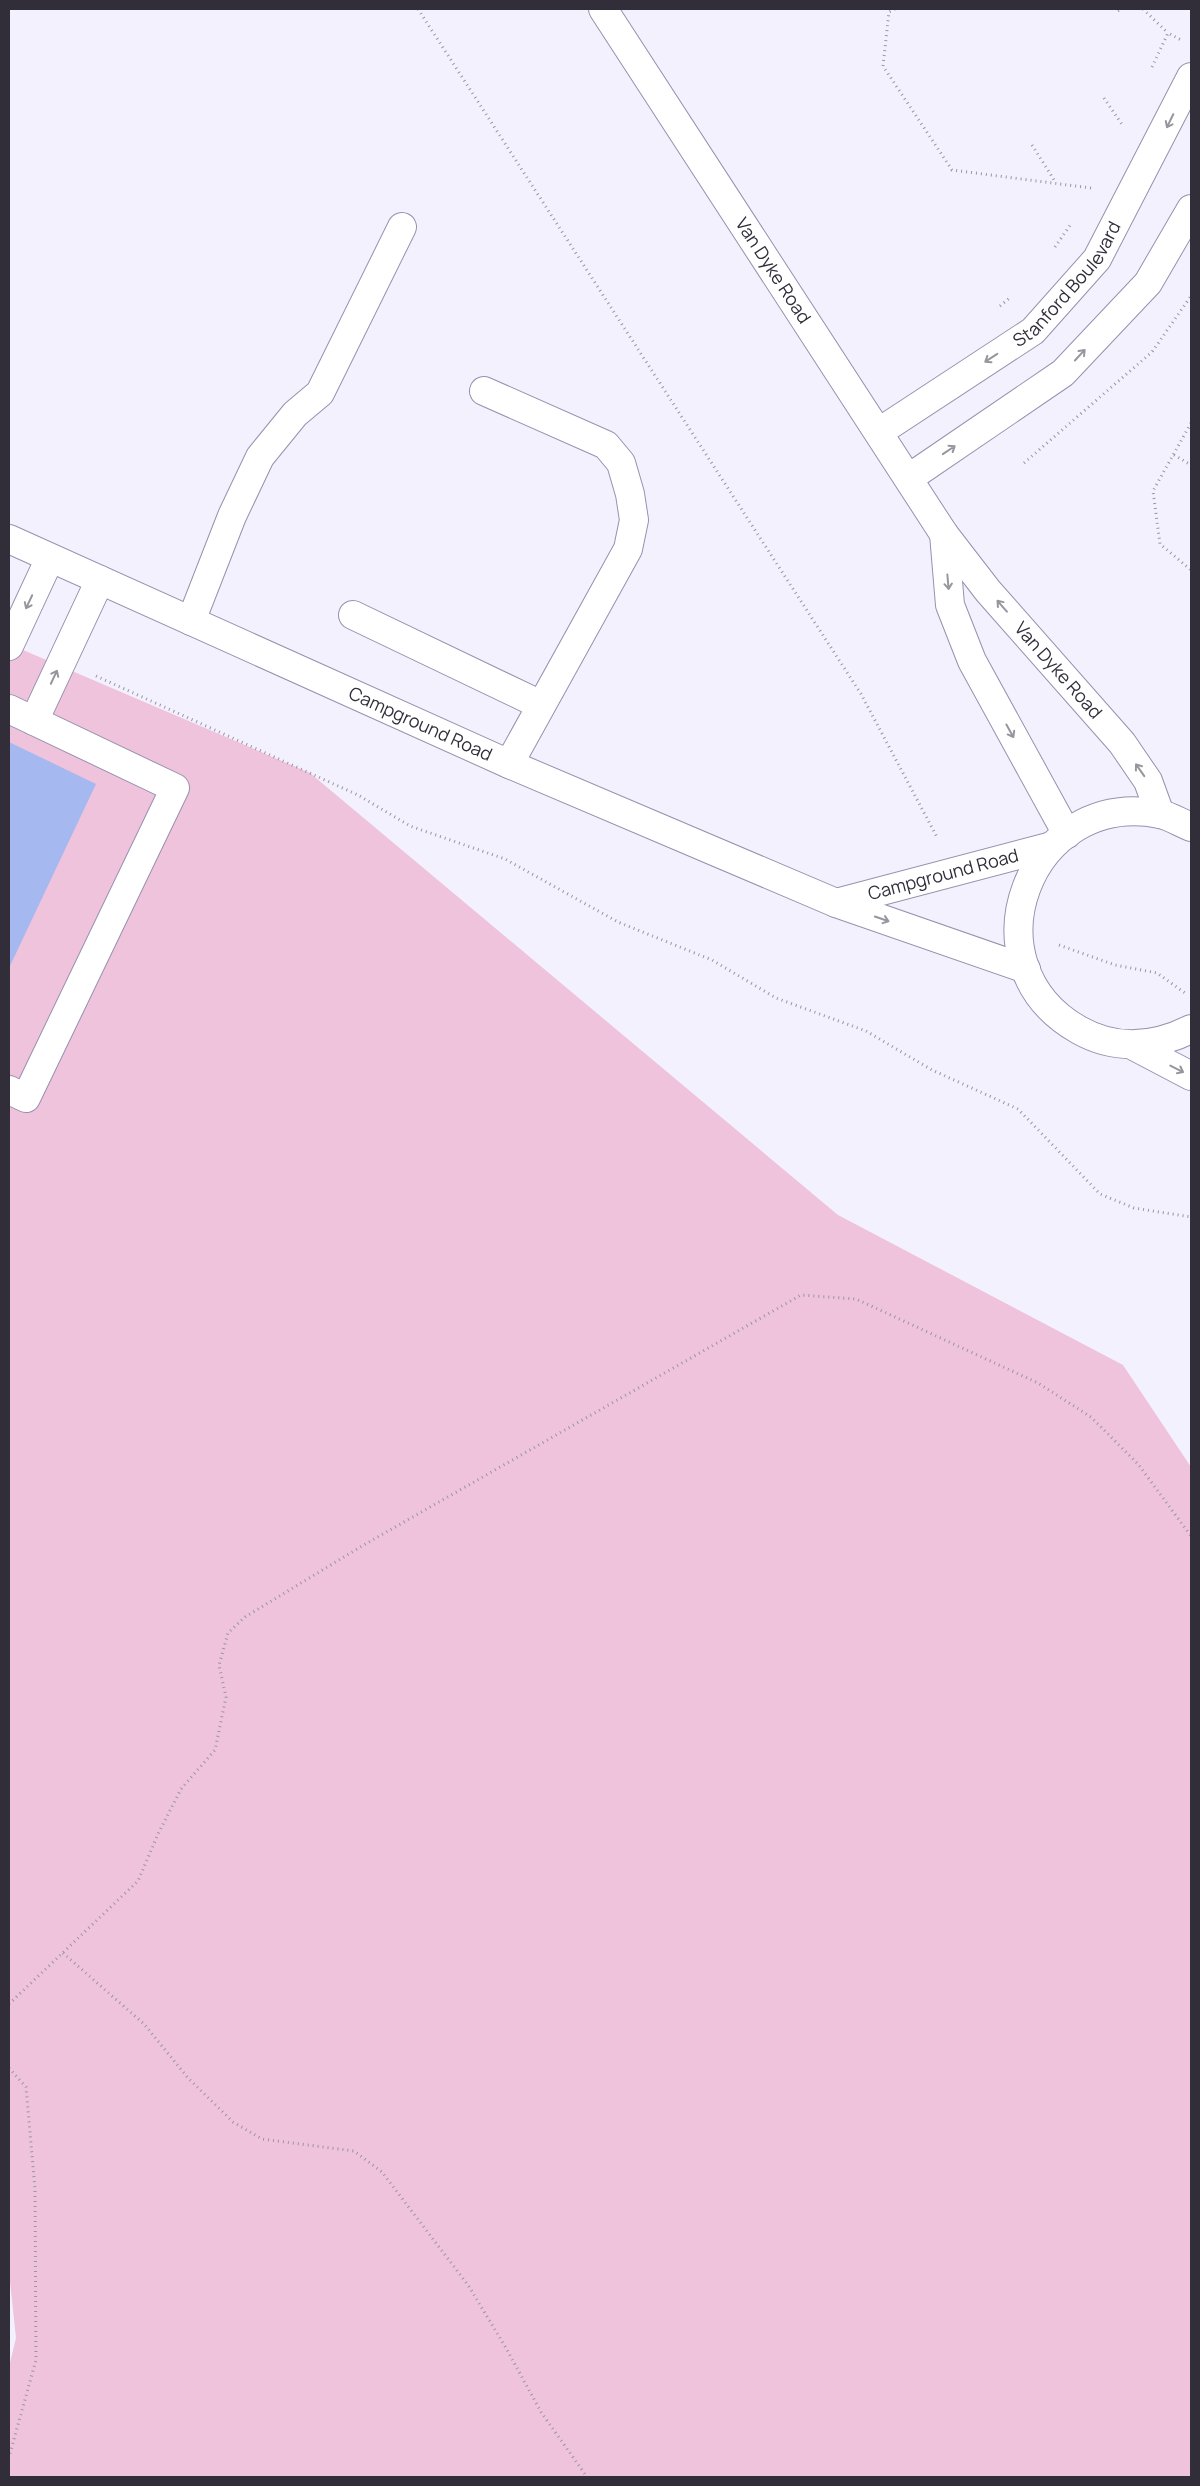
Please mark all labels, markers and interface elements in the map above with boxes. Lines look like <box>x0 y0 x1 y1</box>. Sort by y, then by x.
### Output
one-way arrow <box>1165 113 1174 128</box>
street label: Van Dyke Road <box>731 213 817 328</box>
street label: Stanford Boulevard <box>1008 217 1126 352</box>
one-way arrow <box>1074 349 1086 361</box>
one-way arrow <box>984 353 998 363</box>
one-way arrow <box>942 445 956 455</box>
one-way arrow <box>944 574 953 590</box>
one-way arrow <box>24 594 34 609</box>
one-way arrow <box>996 600 1007 613</box>
street label: Van Dyke Road <box>1010 616 1108 723</box>
one-way arrow <box>50 670 60 685</box>
street label: Campground Road <box>345 680 496 766</box>
one-way arrow <box>1006 723 1016 737</box>
one-way arrow <box>1135 763 1145 777</box>
street label: Campground Road <box>865 842 1021 905</box>
one-way arrow <box>874 915 889 924</box>
one-way arrow <box>1169 1065 1184 1074</box>

